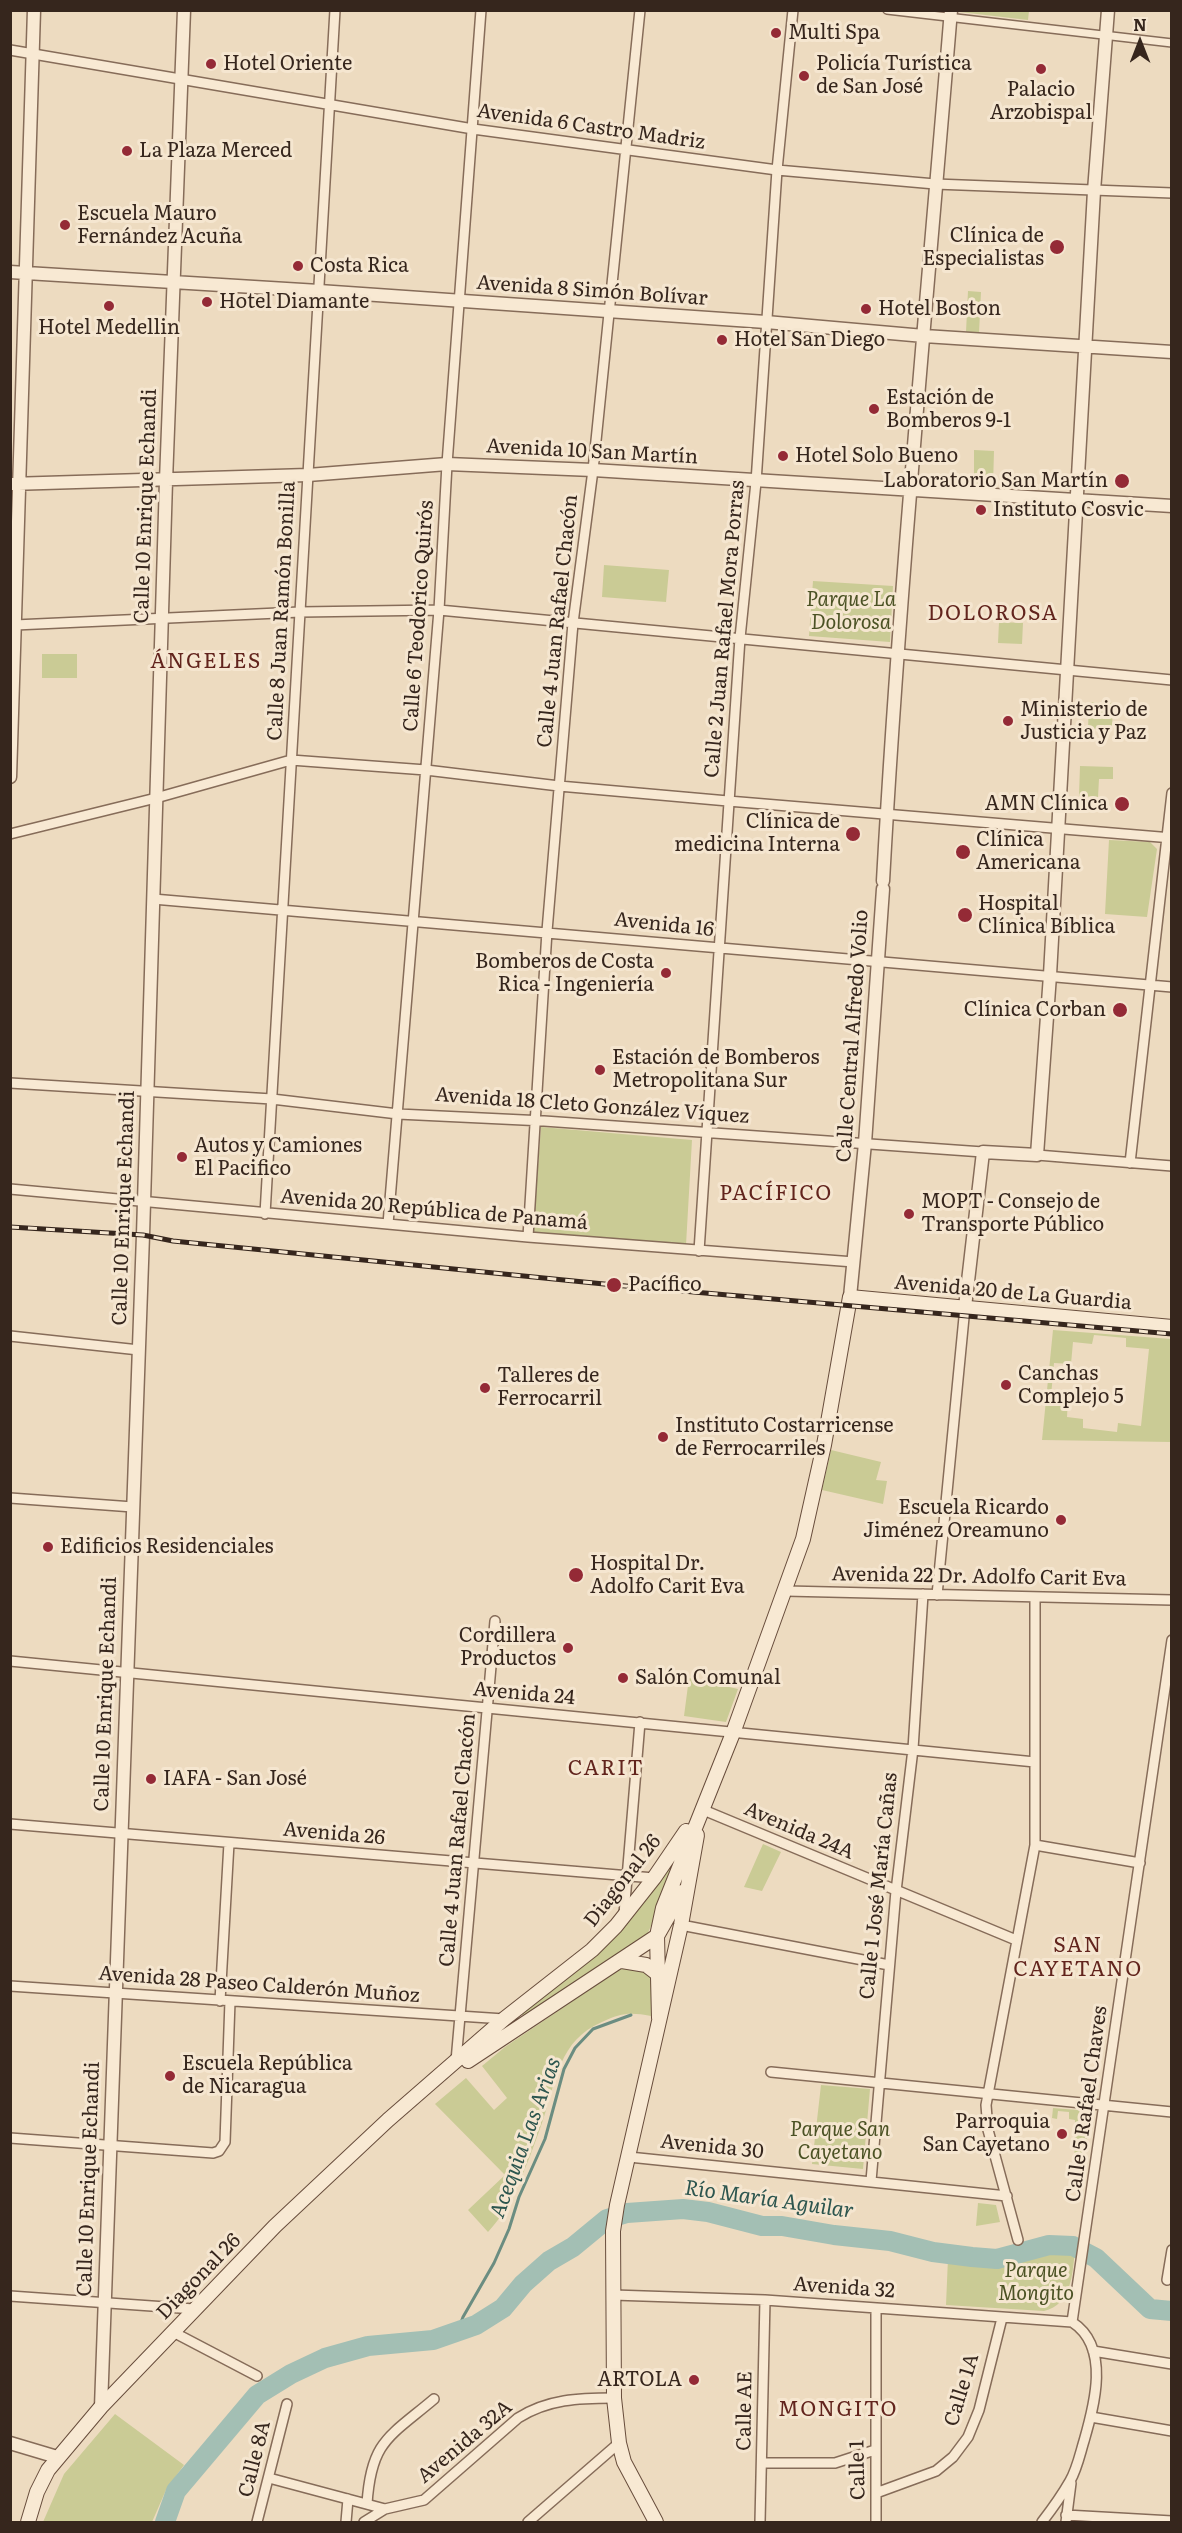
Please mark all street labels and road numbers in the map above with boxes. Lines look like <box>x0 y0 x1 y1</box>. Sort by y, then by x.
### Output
street label: Avenida 6 Castro Madriz <box>475 99 707 155</box>
street label: Avenida 8 Simón Bolívar <box>475 271 709 311</box>
street label: Calle 10 Enrique Echandi <box>130 388 162 624</box>
street label: Avenida 10 San Martín <box>485 434 699 470</box>
street label: Calle 2 Juan Rafael Mora Porras <box>700 479 750 779</box>
street label: Calle 8 Juan Ramón Bonilla <box>263 481 301 741</box>
street label: Calle 4 Juan Rafael Chacón <box>533 493 583 749</box>
street label: Calle 6 Teodorico Quirós <box>399 500 439 732</box>
street label: Avenida 16 <box>613 908 715 942</box>
street label: Calle Central Alfredo Volio <box>832 909 874 1163</box>
street label: Avenida 18 Cleto González Víquez <box>434 1083 750 1129</box>
street label: Calle 10 Enrique Echandi <box>108 1090 140 1326</box>
street label: Avenida 20 República de Panamá <box>279 1185 589 1235</box>
street label: Avenida 20 de La Guardia <box>893 1271 1133 1315</box>
street label: Avenida 22 Dr. Adolfo Carit Eva <box>832 1562 1126 1592</box>
street label: Calle 10 Enrique Echandi <box>90 1576 122 1812</box>
street label: Avenida 24 <box>472 1678 576 1710</box>
street label: Calle 4 Juan Rafael Chacón <box>435 1712 481 1968</box>
street label: Calle 1 José María Cañas <box>855 1771 903 2001</box>
street label: Avenida 24A <box>740 1797 858 1865</box>
street label: Avenida 26 <box>282 1818 386 1850</box>
street label: Diagonal 26 <box>579 1830 667 1932</box>
street label: Avenida 28 Paseo Calderón Muñoz <box>98 1962 420 2008</box>
street label: Calle 5 Rafael Chaves <box>1061 2004 1113 2204</box>
street label: Calle 10 Enrique Echandi <box>73 2061 105 2297</box>
street label: Avenida 30 <box>659 2130 765 2164</box>
street label: Diagonal 26 <box>152 2229 246 2325</box>
street label: Avenida 32 <box>792 2272 896 2304</box>
street label: Calle 1A <box>940 2351 984 2429</box>
street label: Calle AE <box>732 2371 758 2451</box>
street label: Avenida 32A <box>413 2395 517 2489</box>
street label: Calle 8A <box>234 2418 276 2500</box>
street label: Calle 1 <box>845 2440 871 2500</box>

